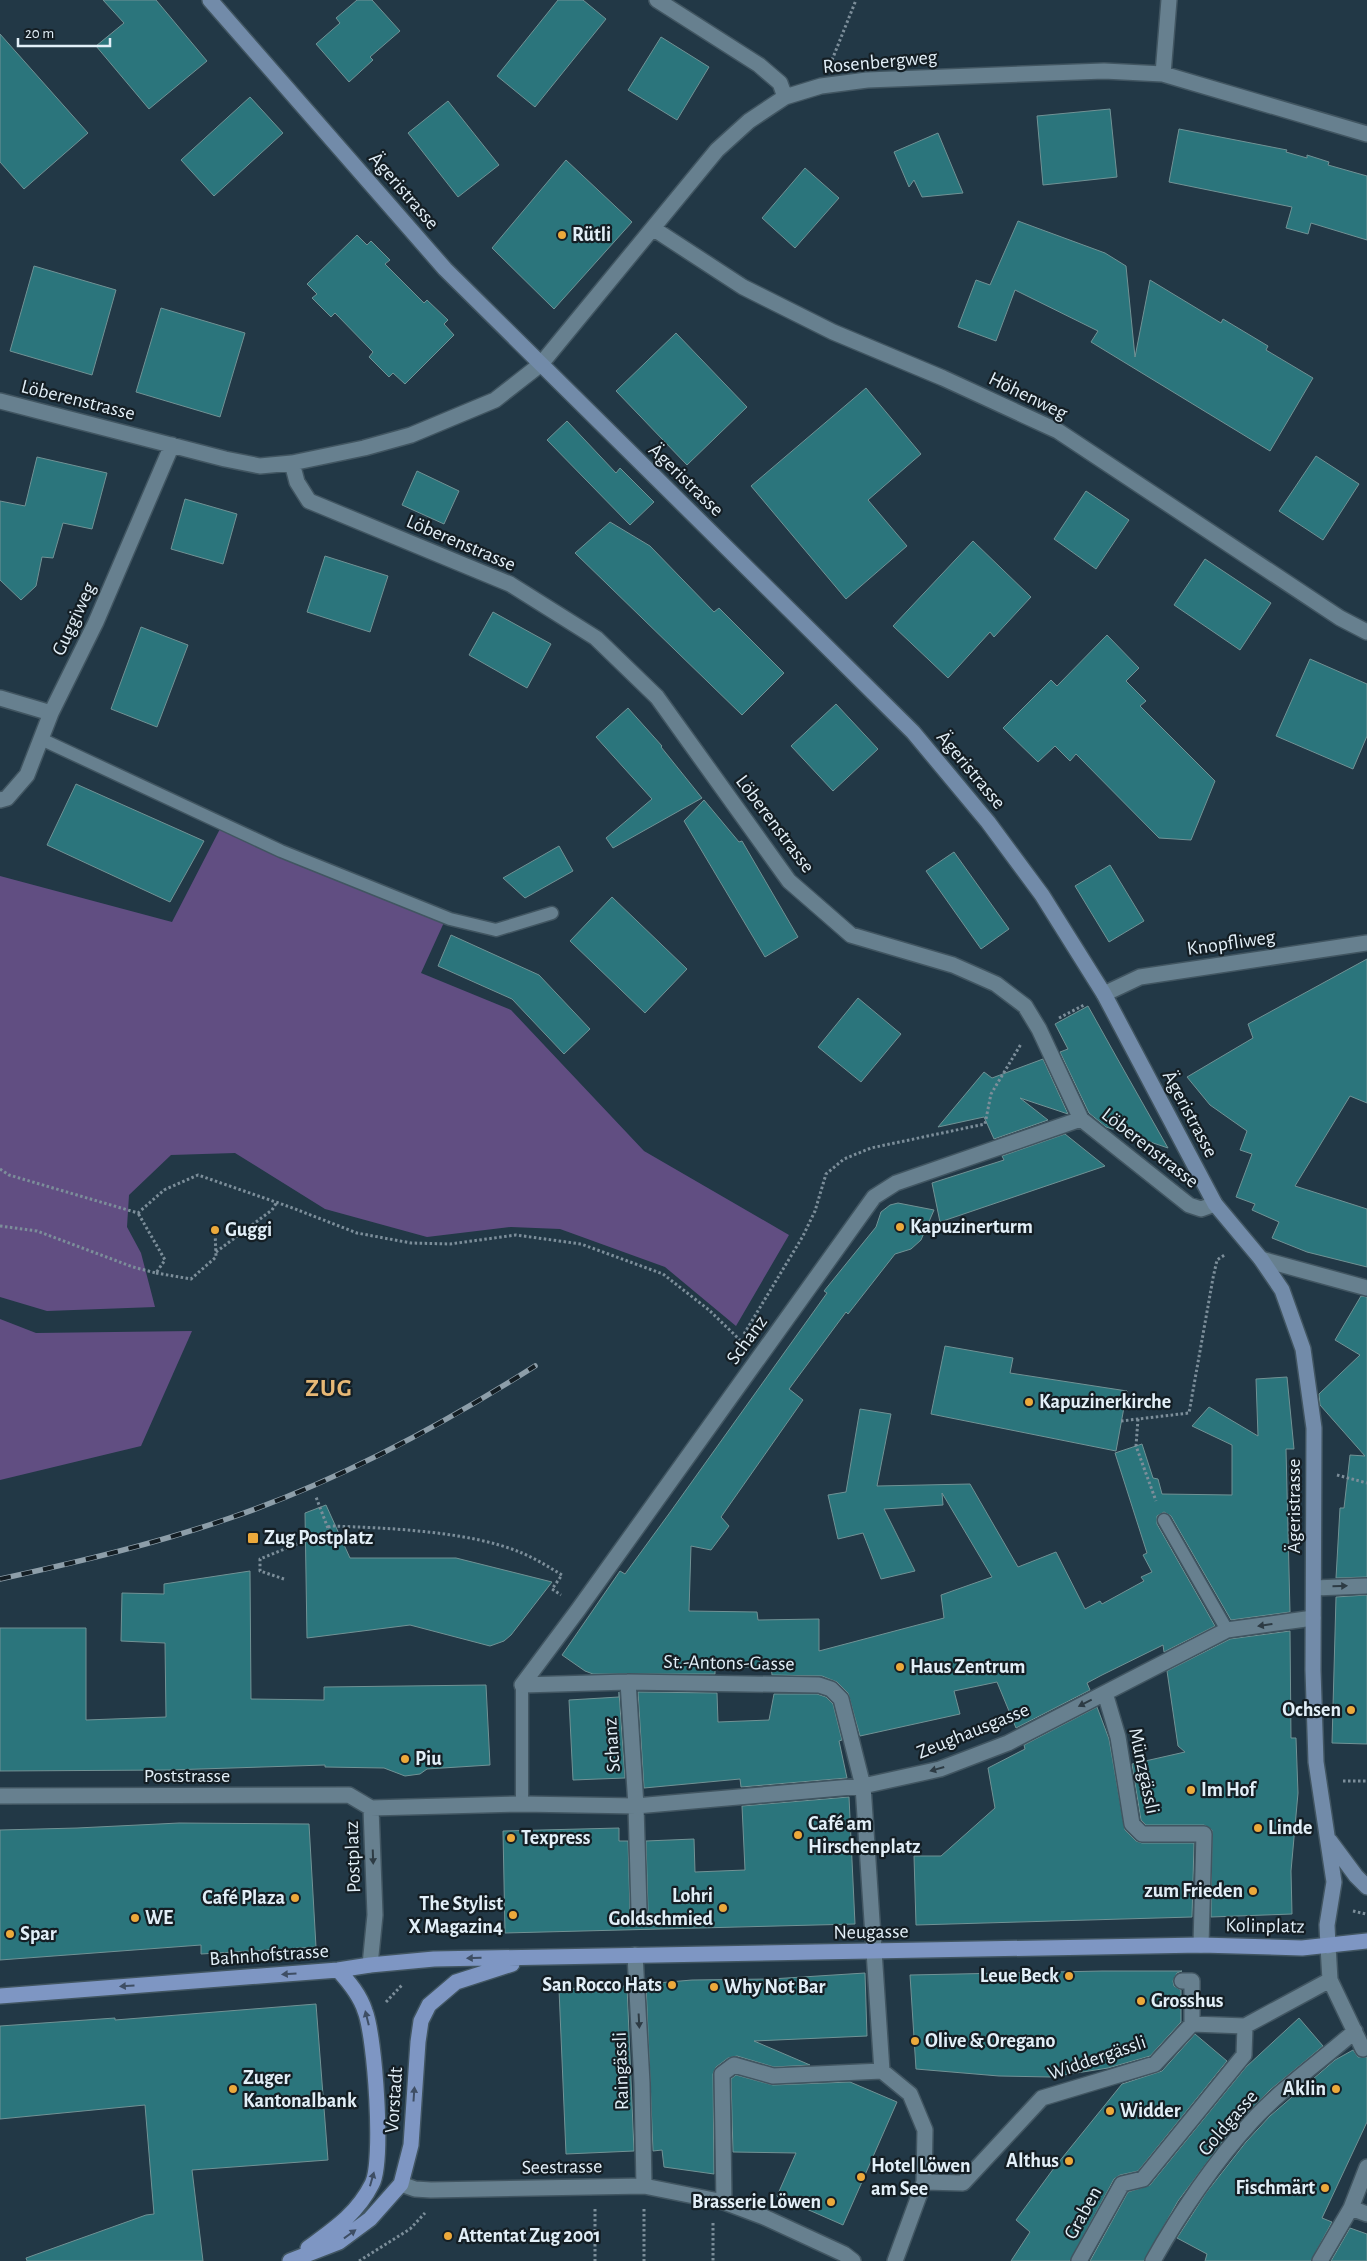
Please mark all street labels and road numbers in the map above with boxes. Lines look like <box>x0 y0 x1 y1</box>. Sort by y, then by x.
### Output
street label: Rosenbergweg <box>822 47 938 77</box>
street label: Ägeristrasse <box>365 149 443 233</box>
street label: Höhenweg <box>986 368 1071 424</box>
street label: Löberenstrasse <box>19 376 137 424</box>
street label: Ägeristrasse <box>645 440 727 520</box>
street label: Löberenstrasse <box>403 511 519 575</box>
street label: Guggiweg <box>48 579 100 659</box>
street label: Ägeristrasse <box>933 727 1009 813</box>
street label: Löberenstrasse <box>732 771 818 877</box>
street label: Knopfliweg <box>1186 927 1277 959</box>
street label: Ägeristrasse <box>1159 1067 1221 1161</box>
street label: Löberenstrasse <box>1098 1104 1202 1192</box>
street label: Schanz <box>723 1312 771 1368</box>
street label: Ägeristrasse <box>1284 1458 1304 1554</box>
street label: St.-Antons-Gasse <box>663 1652 795 1674</box>
street label: Zeughausgasse <box>914 1699 1032 1763</box>
street label: Schanz <box>600 1717 624 1773</box>
street label: Münzgässli <box>1125 1726 1163 1816</box>
street label: Poststrasse <box>144 1766 230 1786</box>
street label: Postplatz <box>342 1821 364 1893</box>
street label: Kolinplatz <box>1225 1915 1305 1937</box>
street label: Neugasse <box>833 1921 909 1943</box>
street label: Bahnhofstrasse <box>209 1941 329 1969</box>
street label: Raingässli <box>610 2031 632 2111</box>
street label: Widdergässli <box>1045 2032 1149 2084</box>
street label: Vorstadt <box>382 2066 406 2134</box>
street label: Goldgasse <box>1194 2086 1262 2160</box>
street label: Seestrasse <box>521 2156 603 2178</box>
street label: Graben <box>1060 2183 1106 2243</box>

